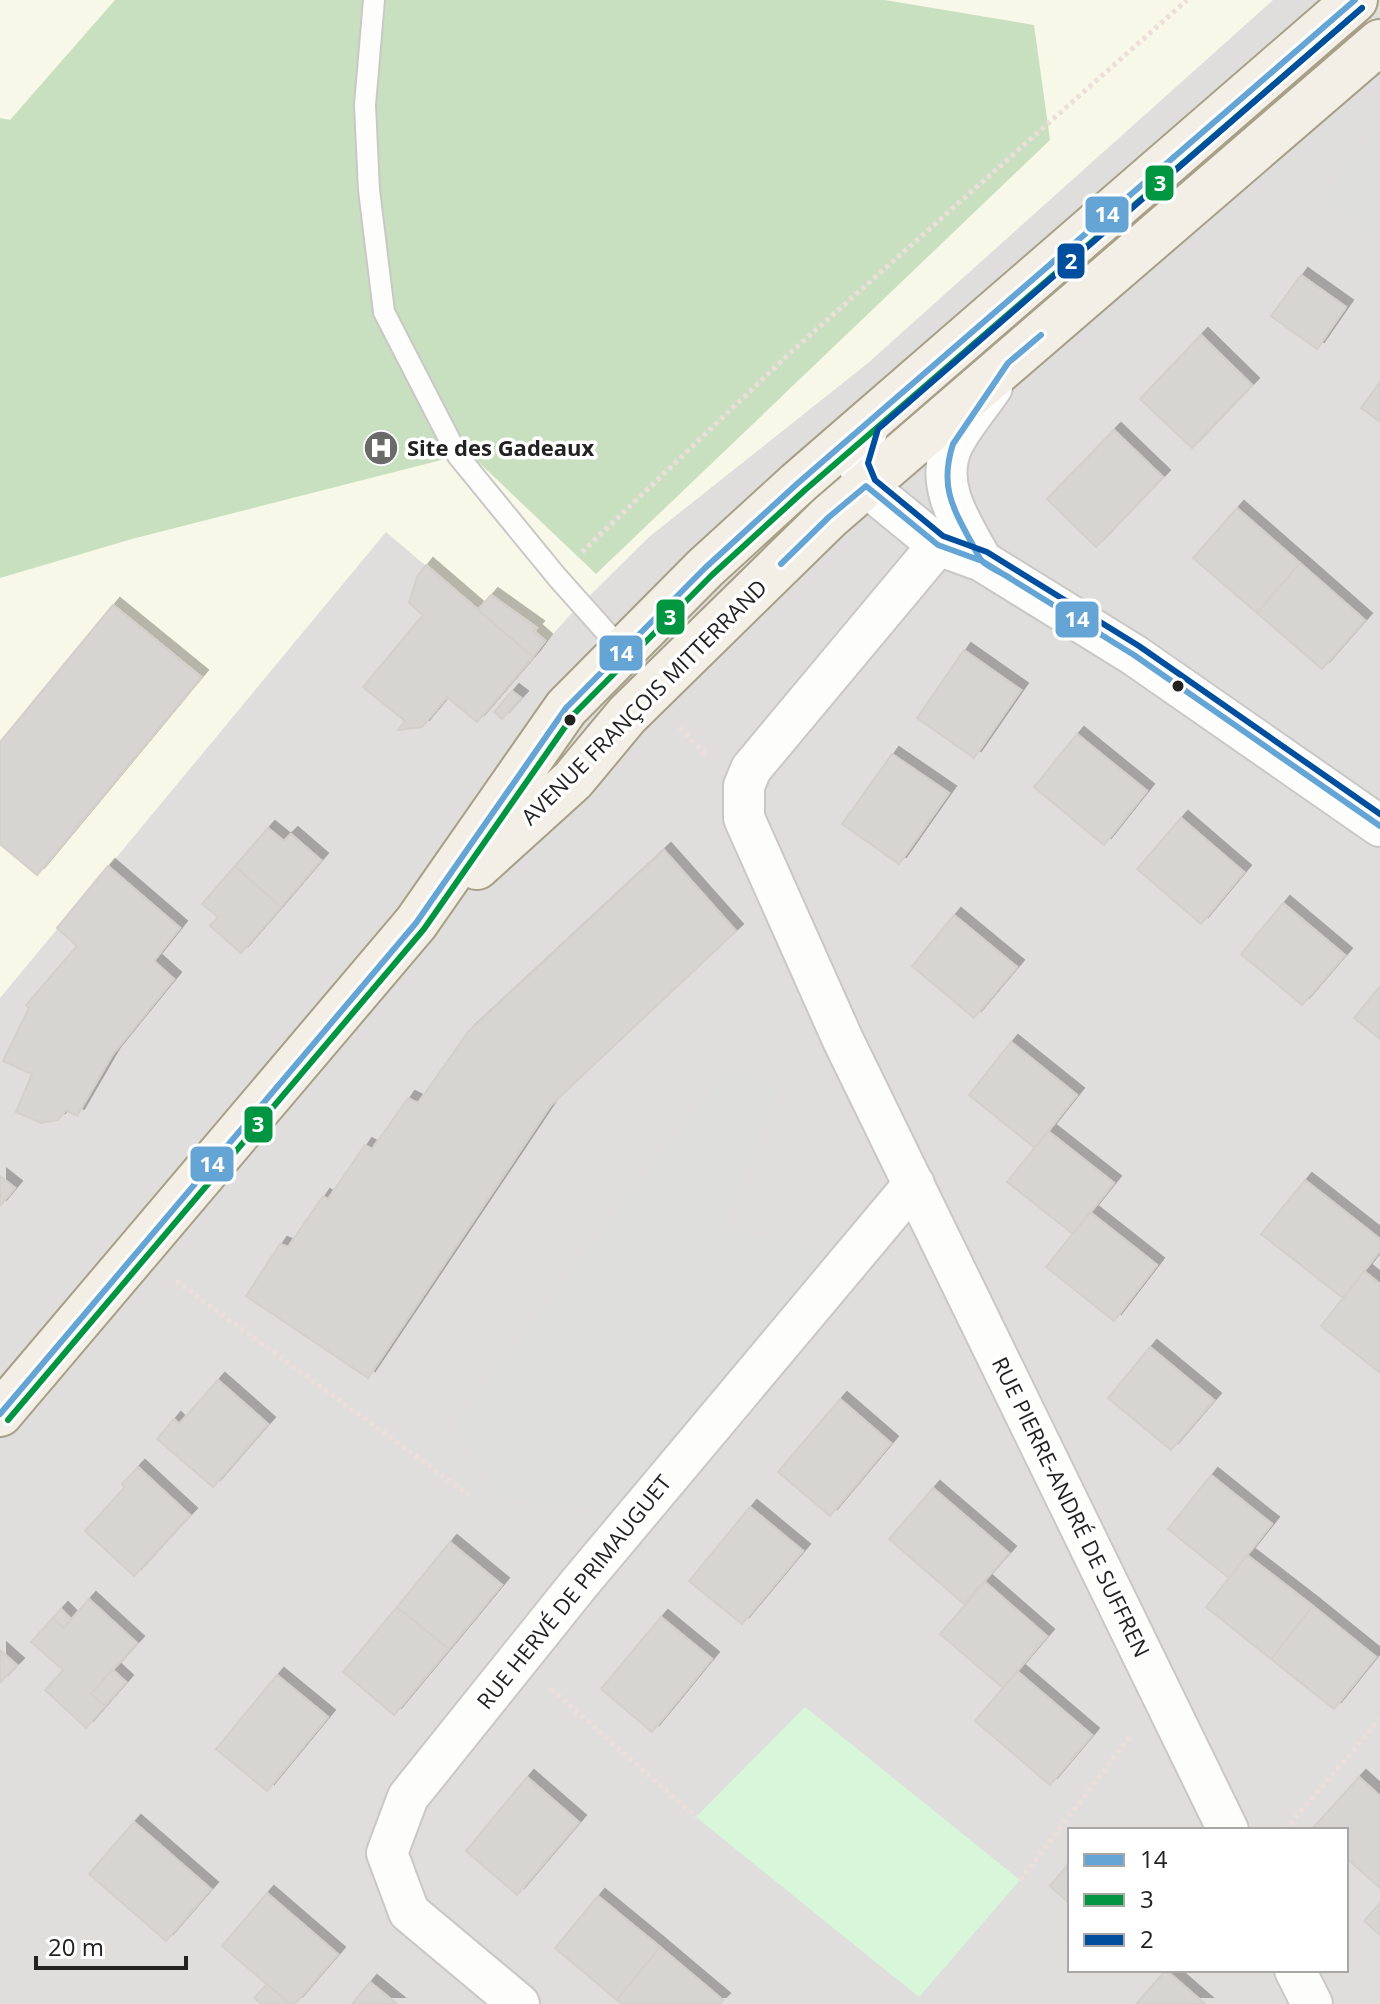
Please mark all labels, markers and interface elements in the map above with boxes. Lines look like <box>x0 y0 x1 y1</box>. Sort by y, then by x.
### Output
line badge: 3 <box>1144 164 1175 202</box>
text: 3 <box>1154 167 1166 197</box>
line badge: 14 <box>1084 195 1130 234</box>
text: 14 <box>1094 198 1120 228</box>
line badge: 2 <box>1056 242 1086 280</box>
text: 2 <box>1065 245 1077 275</box>
hospital icon: Site des Gadeaux <box>362 429 400 467</box>
place label: Site des Gadeaux <box>407 432 595 462</box>
street label: AVENUE FRANÇOIS MITTERRAND <box>514 572 773 831</box>
line badge: 3 <box>655 598 686 636</box>
line badge: 14 <box>1054 600 1100 639</box>
text: 3 <box>664 601 676 631</box>
text: 14 <box>1064 603 1090 633</box>
line badge: 14 <box>598 634 644 672</box>
text: 14 <box>608 637 634 667</box>
unlabelled marker <box>1170 678 1186 694</box>
unlabelled marker <box>562 712 578 728</box>
line badge: 3 <box>243 1105 274 1144</box>
text: 3 <box>252 1108 264 1138</box>
line badge: 14 <box>189 1145 235 1183</box>
text: 14 <box>199 1148 225 1178</box>
street label: RUE PIERRE-ANDRÉ DE SUFFREN <box>986 1351 1158 1662</box>
street label: RUE HERVÉ DE PRIMAUGUET <box>469 1468 677 1715</box>
legend <box>1068 1828 1348 1972</box>
text: 14 <box>1140 1842 1168 1875</box>
text: 3 <box>1140 1882 1154 1915</box>
scale bar <box>36 1920 186 1970</box>
text: 2 <box>1140 1922 1154 1955</box>
text: 20 m <box>48 1930 104 1963</box>

